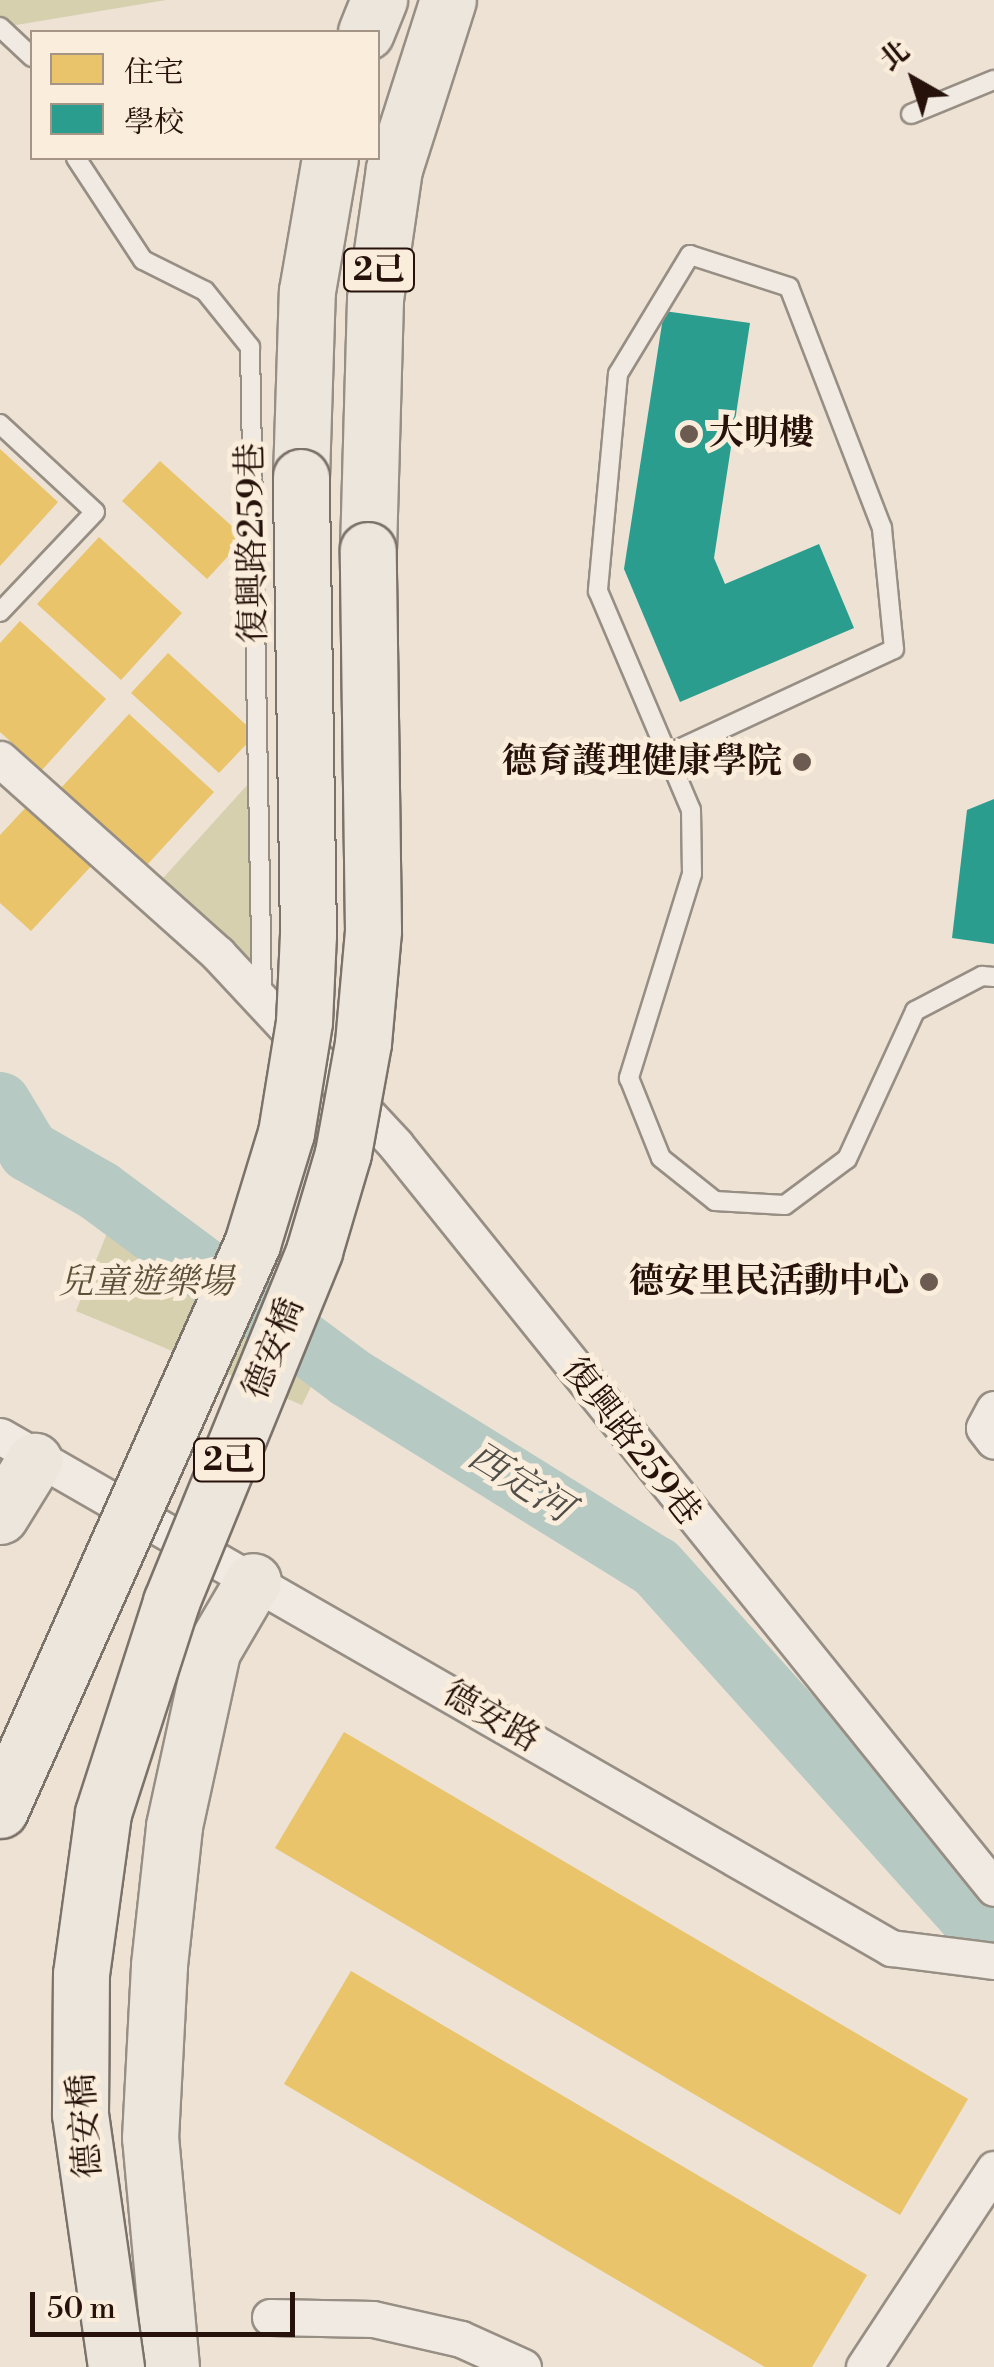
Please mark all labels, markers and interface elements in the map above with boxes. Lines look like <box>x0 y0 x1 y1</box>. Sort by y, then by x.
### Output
legend <box>30 30 380 160</box>
north arrow <box>864 30 964 130</box>
text: 北 <box>873 34 917 79</box>
text: 住宅 <box>124 54 184 92</box>
text: 學校 <box>124 104 184 142</box>
road number: 2己 <box>342 243 416 297</box>
place label: 大明樓 <box>709 413 814 455</box>
marker: 大明樓 <box>678 423 700 445</box>
street label: 復興路259巷 <box>230 442 276 644</box>
place label: 德育護理健康學院 <box>502 741 782 783</box>
marker: 德育護理健康學院 <box>791 751 813 773</box>
place label: 德安里民活動中心 <box>629 1261 909 1303</box>
park label: 兒童遊樂場 <box>59 1262 233 1304</box>
marker: 德安里民活動中心 <box>918 1271 940 1293</box>
street label: 德安橋 <box>235 1292 313 1406</box>
street label: 復興路259巷 <box>553 1350 709 1534</box>
road number: 2己 <box>192 1433 266 1487</box>
water label: 西定河 <box>460 1433 580 1533</box>
street label: 德安路 <box>435 1673 547 1761</box>
street label: 德安橋 <box>61 2072 111 2180</box>
scale bar <box>35 2272 300 2334</box>
text: 50 m <box>47 2290 116 2328</box>

